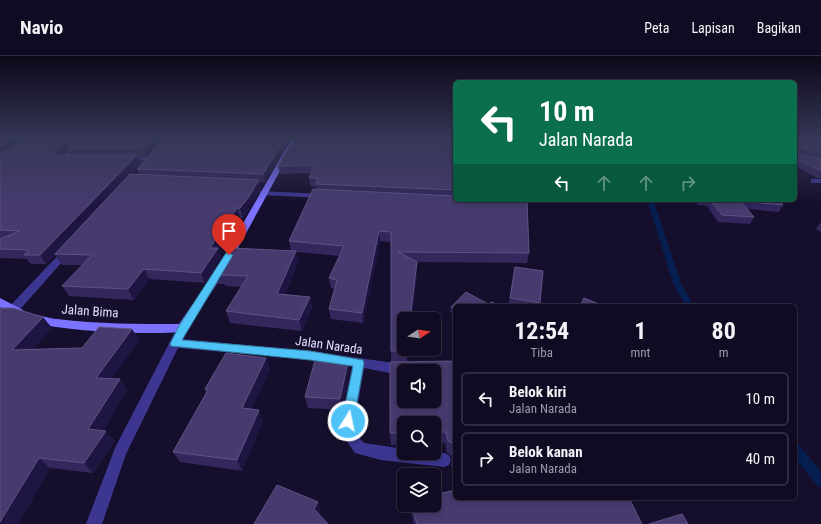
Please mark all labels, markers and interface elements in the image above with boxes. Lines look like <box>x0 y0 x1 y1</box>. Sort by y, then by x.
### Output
text: Navio <box>20 16 63 39</box>
text: Peta <box>644 20 669 36</box>
text: Lapisan <box>691 20 735 36</box>
text: Bagikan <box>757 20 801 36</box>
text: 10 m <box>539 95 595 128</box>
icon: left <box>473 96 525 148</box>
text: Jalan Narada <box>539 129 633 150</box>
icon: left <box>551 172 573 194</box>
icon: ahead <box>593 172 615 194</box>
icon: ahead <box>635 172 657 194</box>
icon: right <box>677 172 699 194</box>
pin <box>212 214 246 255</box>
icon: arrive <box>218 220 240 242</box>
street label: Jalan Bima <box>61 302 119 320</box>
north arrow <box>397 312 441 356</box>
map controls <box>397 312 441 512</box>
text: 12:54 <box>514 317 569 345</box>
text: 1 <box>634 317 646 345</box>
text: 80 <box>712 317 736 345</box>
street label: Jalan Narada <box>294 333 364 357</box>
text: Tiba <box>531 345 553 360</box>
text: mnt <box>630 345 650 360</box>
text: m <box>719 345 729 360</box>
button: sound <box>397 364 441 408</box>
text: Belok kiri <box>509 383 566 401</box>
icon: left <box>475 388 497 410</box>
text: 10 m <box>745 390 775 408</box>
position arrow <box>327 400 369 442</box>
text: Jalan Narada <box>509 401 577 416</box>
button: search <box>397 416 441 460</box>
text: Belok kanan <box>509 443 583 461</box>
icon: right <box>475 448 497 470</box>
text: 40 m <box>745 450 775 468</box>
text: Jalan Narada <box>509 461 577 476</box>
button: layers <box>397 468 441 512</box>

